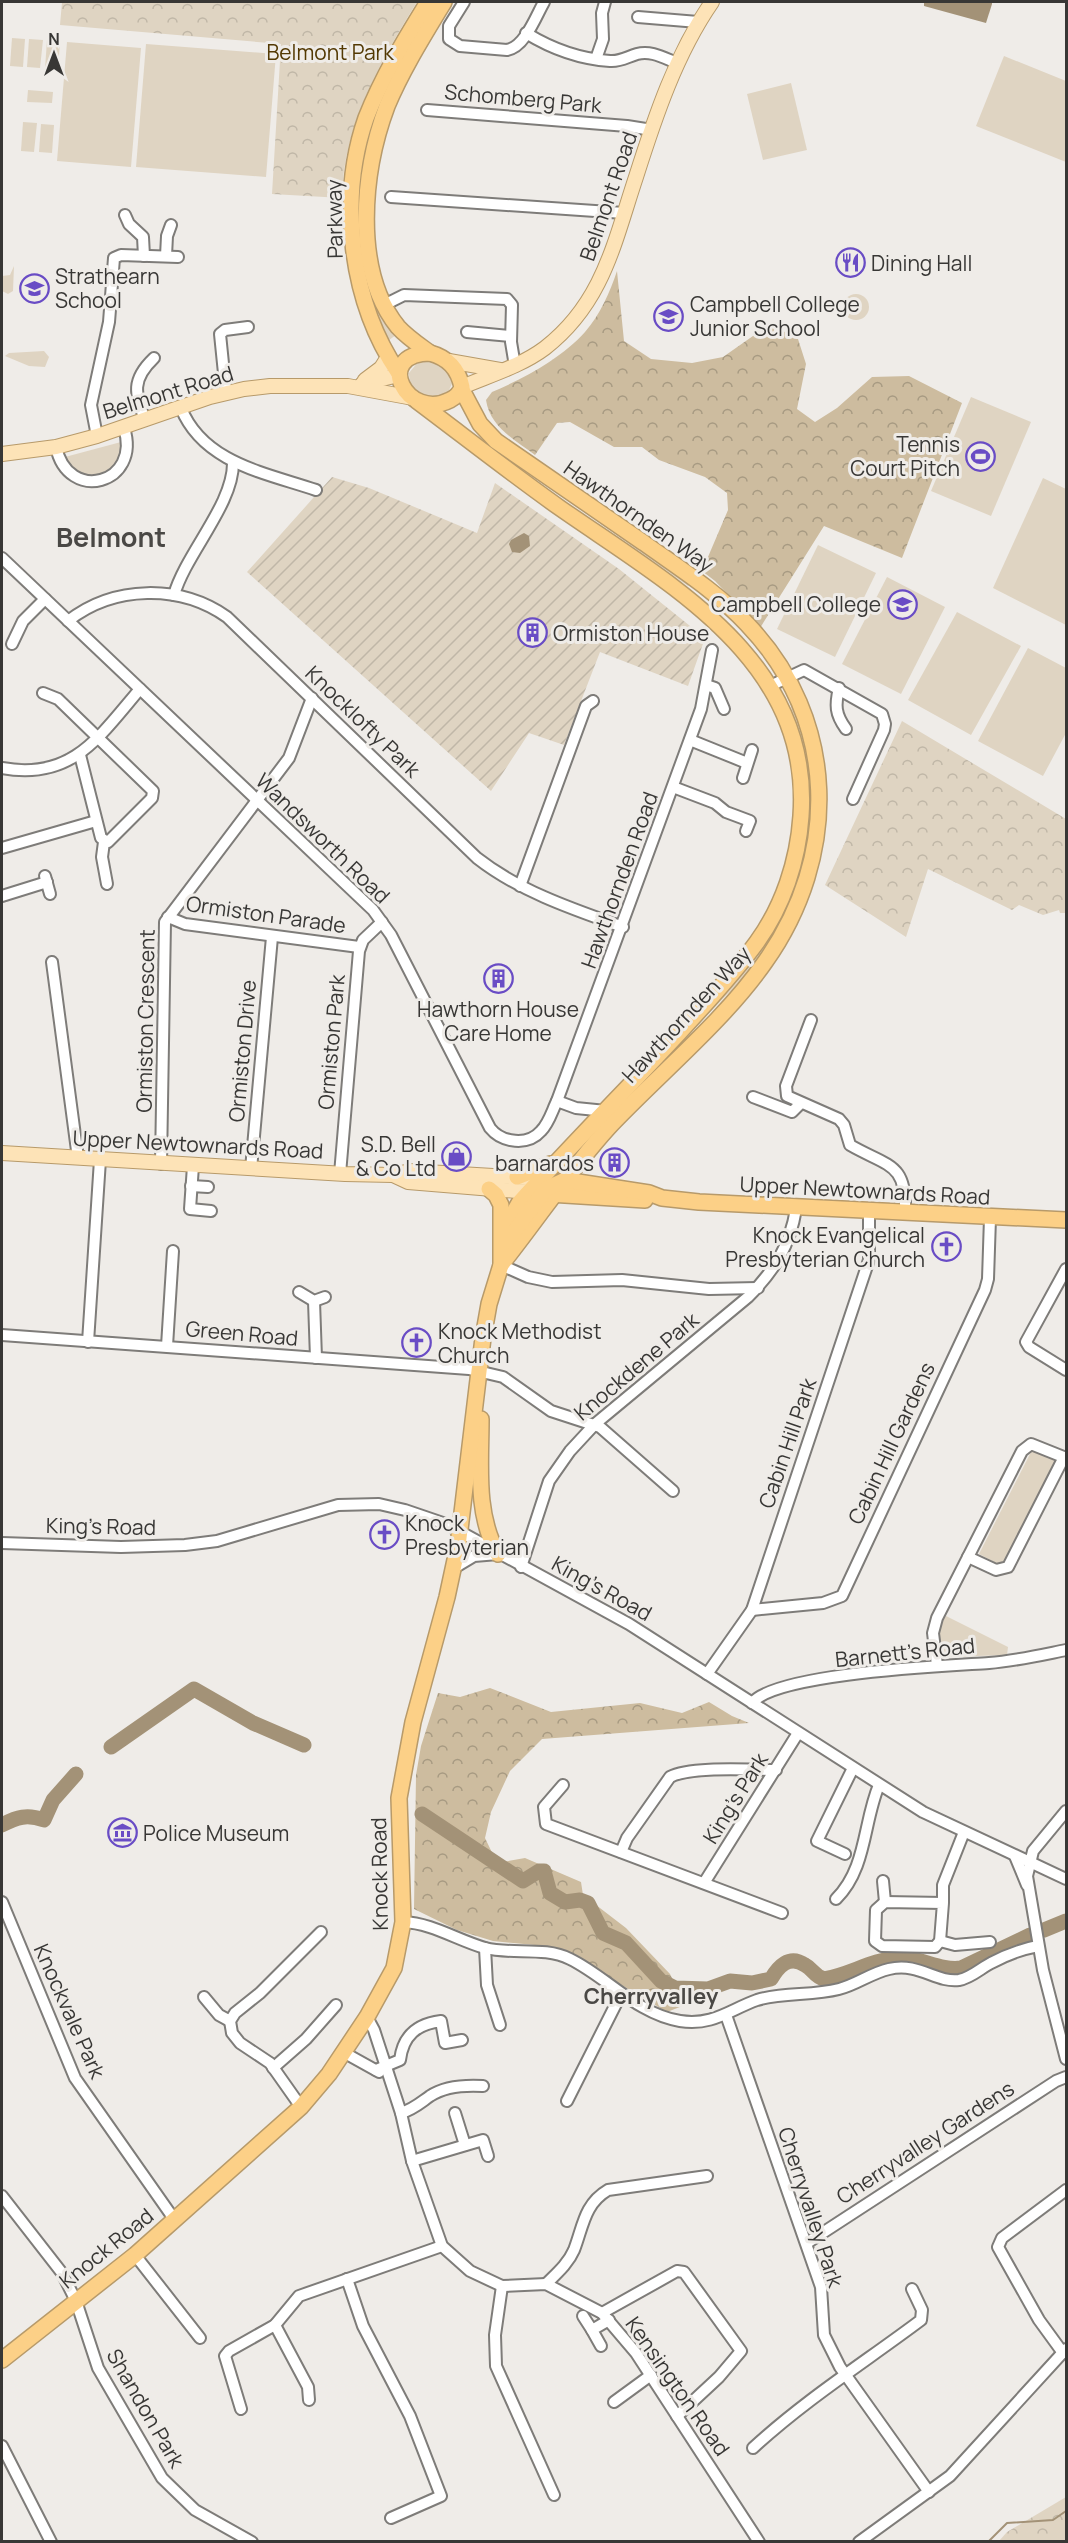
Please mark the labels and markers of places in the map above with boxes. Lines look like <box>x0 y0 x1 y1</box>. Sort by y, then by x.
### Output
restaurant icon: Dining Hall <box>834 247 866 279</box>
place label: Dining Hall <box>871 249 972 277</box>
place label: Strathearn School <box>55 262 160 314</box>
school or university icon: Strathearn School <box>18 272 50 304</box>
place label: Campbell College Junior School <box>690 290 860 342</box>
school or university icon: Campbell College Junior School <box>653 300 685 332</box>
place label: Tennis Court Pitch <box>850 430 960 482</box>
sports icon: Tennis Court Pitch <box>965 440 997 472</box>
school or university icon: Campbell College <box>886 588 918 620</box>
place label: Campbell College <box>711 590 881 618</box>
building icon: Ormiston House <box>516 617 548 649</box>
place label: Ormiston House <box>553 619 709 647</box>
building icon: Hawthorn House Care Home <box>482 962 514 994</box>
place label: Hawthorn House Care Home <box>417 995 579 1047</box>
place label: S.D. Bell & Co Ltd <box>356 1130 436 1182</box>
shop icon: S.D. Bell & Co Ltd <box>441 1140 473 1172</box>
building icon: barnardos <box>599 1147 631 1179</box>
place label: barnardos <box>495 1149 594 1177</box>
place label: Knock Evangelical Presbyterian Church <box>725 1221 925 1273</box>
church icon: Knock Evangelical Presbyterian Church <box>930 1231 962 1263</box>
place label: Knock Methodist Church <box>438 1317 602 1369</box>
church icon: Knock Methodist Church <box>401 1327 433 1359</box>
place label: Knock Presbyterian <box>405 1509 529 1561</box>
church icon: Knock Presbyterian <box>368 1519 400 1551</box>
museum icon: Police Museum <box>106 1817 138 1849</box>
place label: Police Museum <box>143 1819 289 1847</box>

